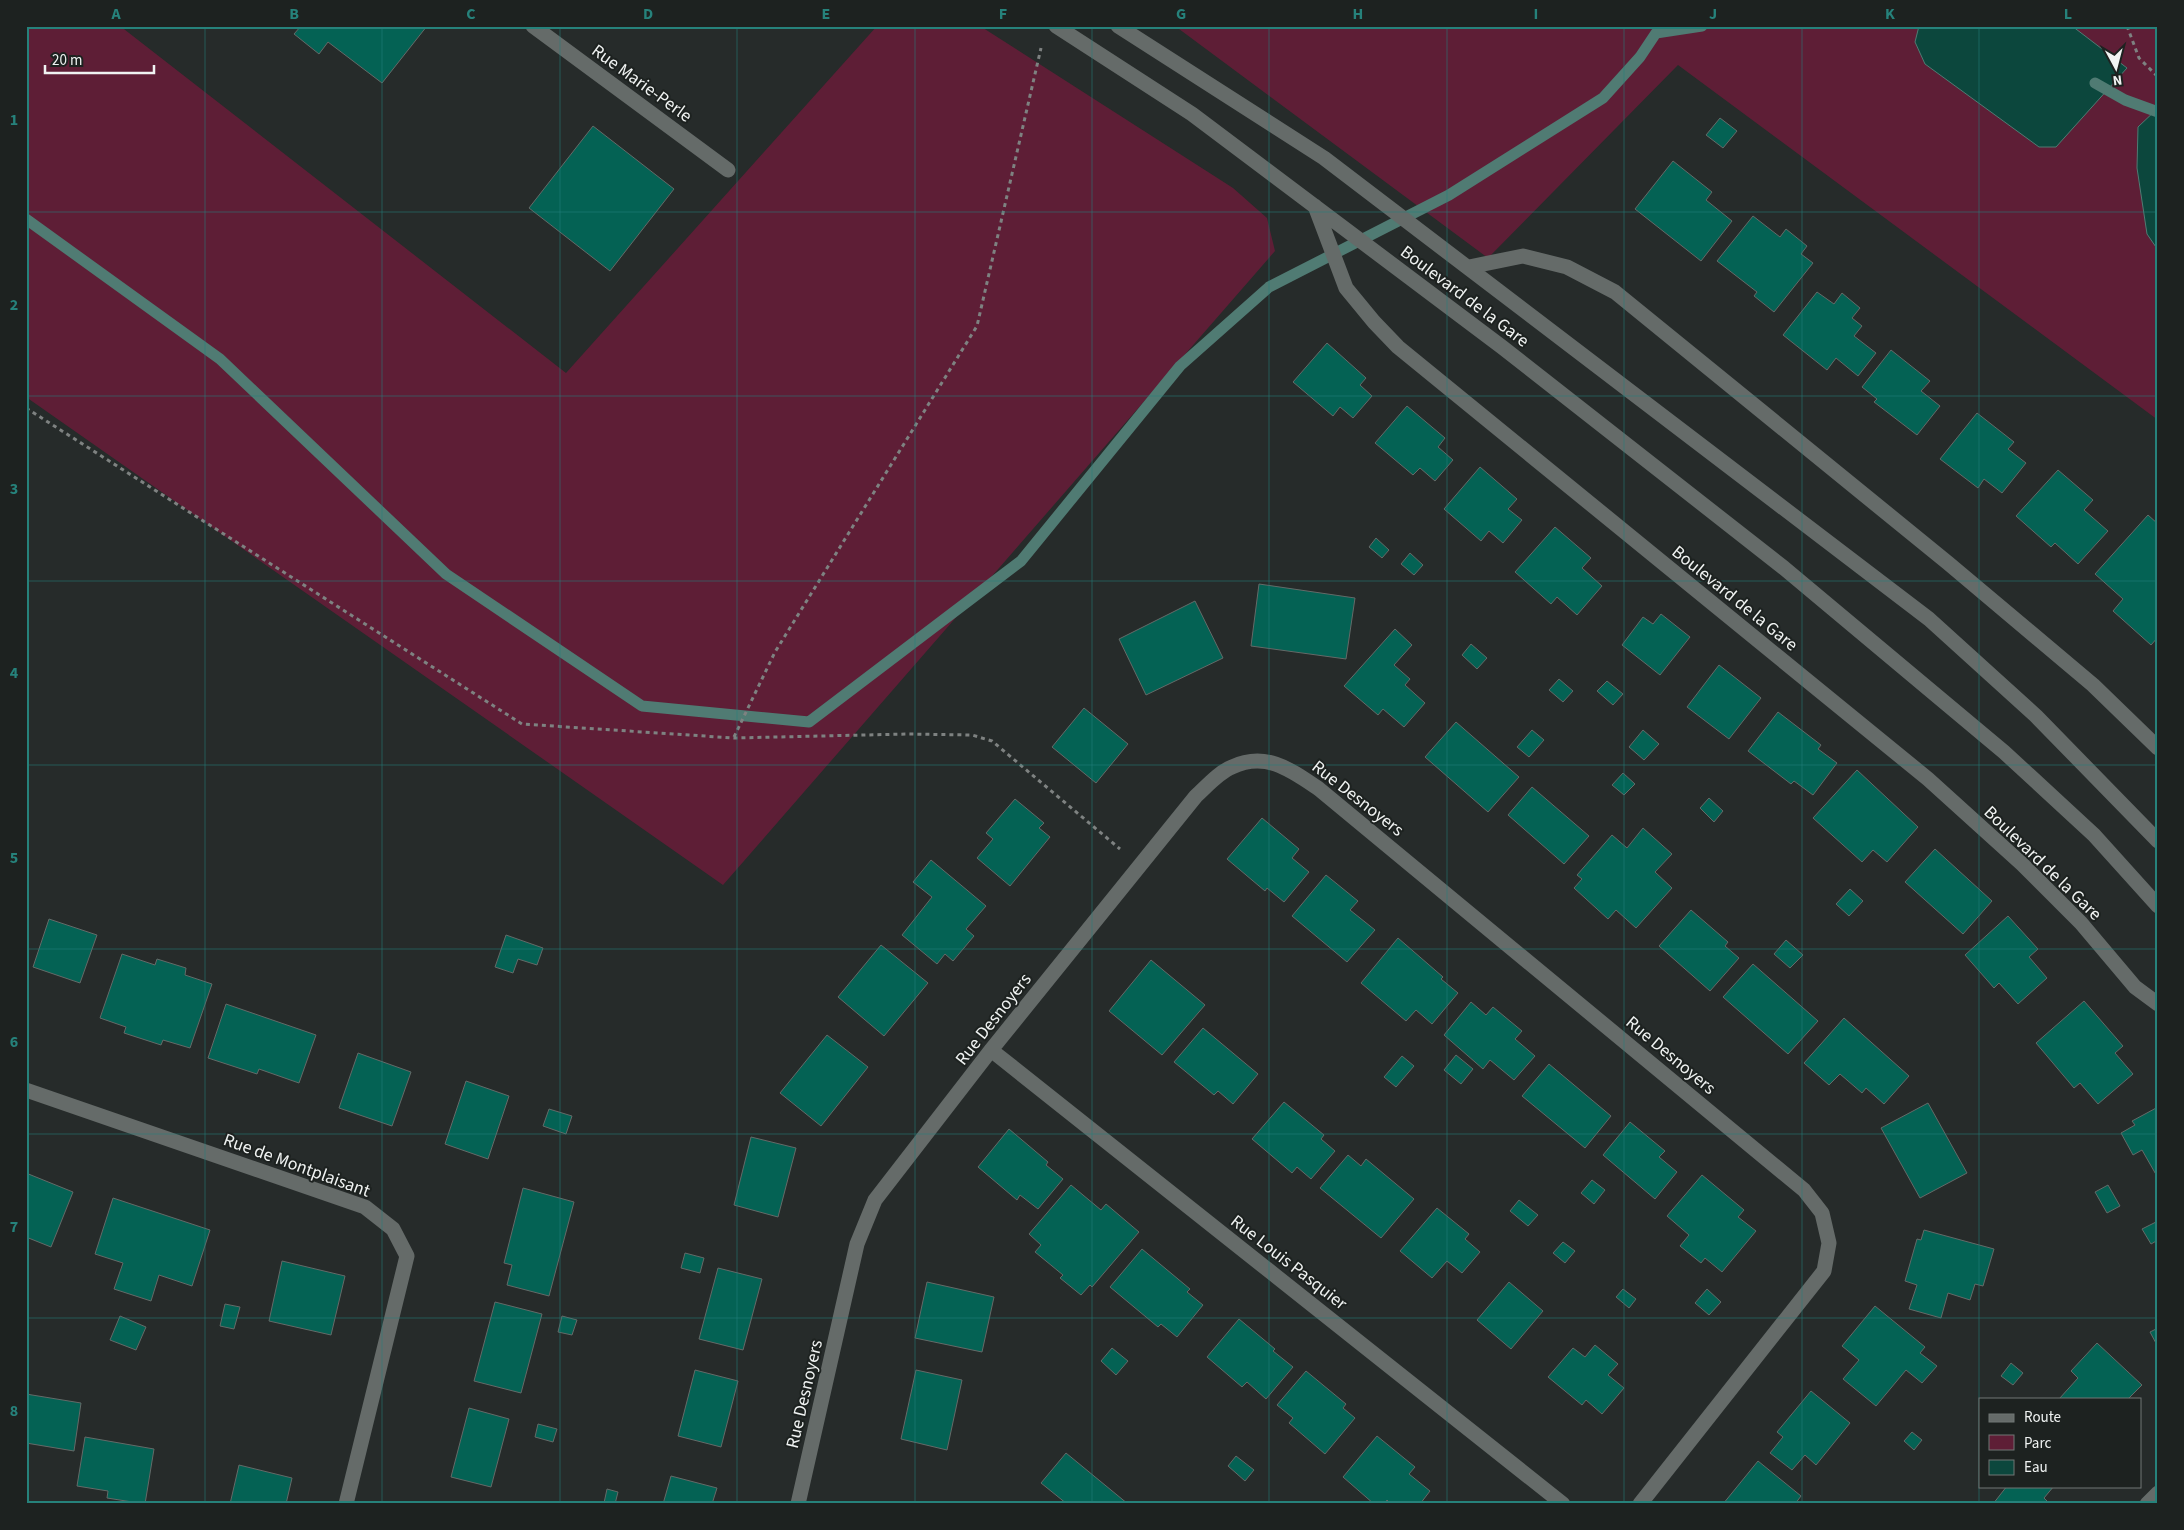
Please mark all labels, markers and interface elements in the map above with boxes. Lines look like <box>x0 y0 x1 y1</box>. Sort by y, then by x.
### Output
text: A <box>110 3 121 25</box>
text: B <box>289 3 299 25</box>
text: C <box>466 3 476 25</box>
text: D <box>643 3 653 25</box>
text: E <box>822 3 830 25</box>
text: F <box>999 3 1007 25</box>
text: G <box>1176 3 1186 25</box>
text: H <box>1353 3 1363 25</box>
text: I <box>1534 3 1538 25</box>
text: J <box>1709 3 1717 25</box>
text: K <box>1885 3 1895 25</box>
text: L <box>2064 3 2072 25</box>
street label: Rue Marie-Perle <box>586 38 697 128</box>
scale bar <box>45 42 154 74</box>
north arrow <box>2092 42 2142 92</box>
text: 20 m <box>52 50 82 71</box>
text: N <box>2112 69 2123 90</box>
text: 1 <box>10 109 18 131</box>
street label: Boulevard de la Gare <box>1395 240 1534 353</box>
text: 2 <box>10 294 18 316</box>
text: 3 <box>10 478 18 500</box>
street label: Boulevard de la Gare <box>1666 540 1803 657</box>
text: 4 <box>10 662 19 684</box>
street label: Rue Desnoyers <box>1306 754 1409 842</box>
street label: Boulevard de la Gare <box>1978 800 2107 926</box>
text: 5 <box>10 847 18 869</box>
street label: Rue Desnoyers <box>949 968 1037 1071</box>
street label: Rue Desnoyers <box>1620 1010 1721 1101</box>
text: 6 <box>10 1031 18 1053</box>
street label: Rue de Montplaisant <box>220 1127 374 1204</box>
street label: Rue Louis Pasquier <box>1225 1209 1353 1316</box>
text: 7 <box>10 1216 18 1238</box>
street label: Rue Desnoyers <box>780 1337 829 1451</box>
legend <box>1979 1398 2142 1488</box>
text: 8 <box>10 1400 18 1422</box>
text: Route <box>2024 1407 2061 1428</box>
text: Parc <box>2024 1433 2051 1454</box>
text: Eau <box>2024 1457 2048 1478</box>

